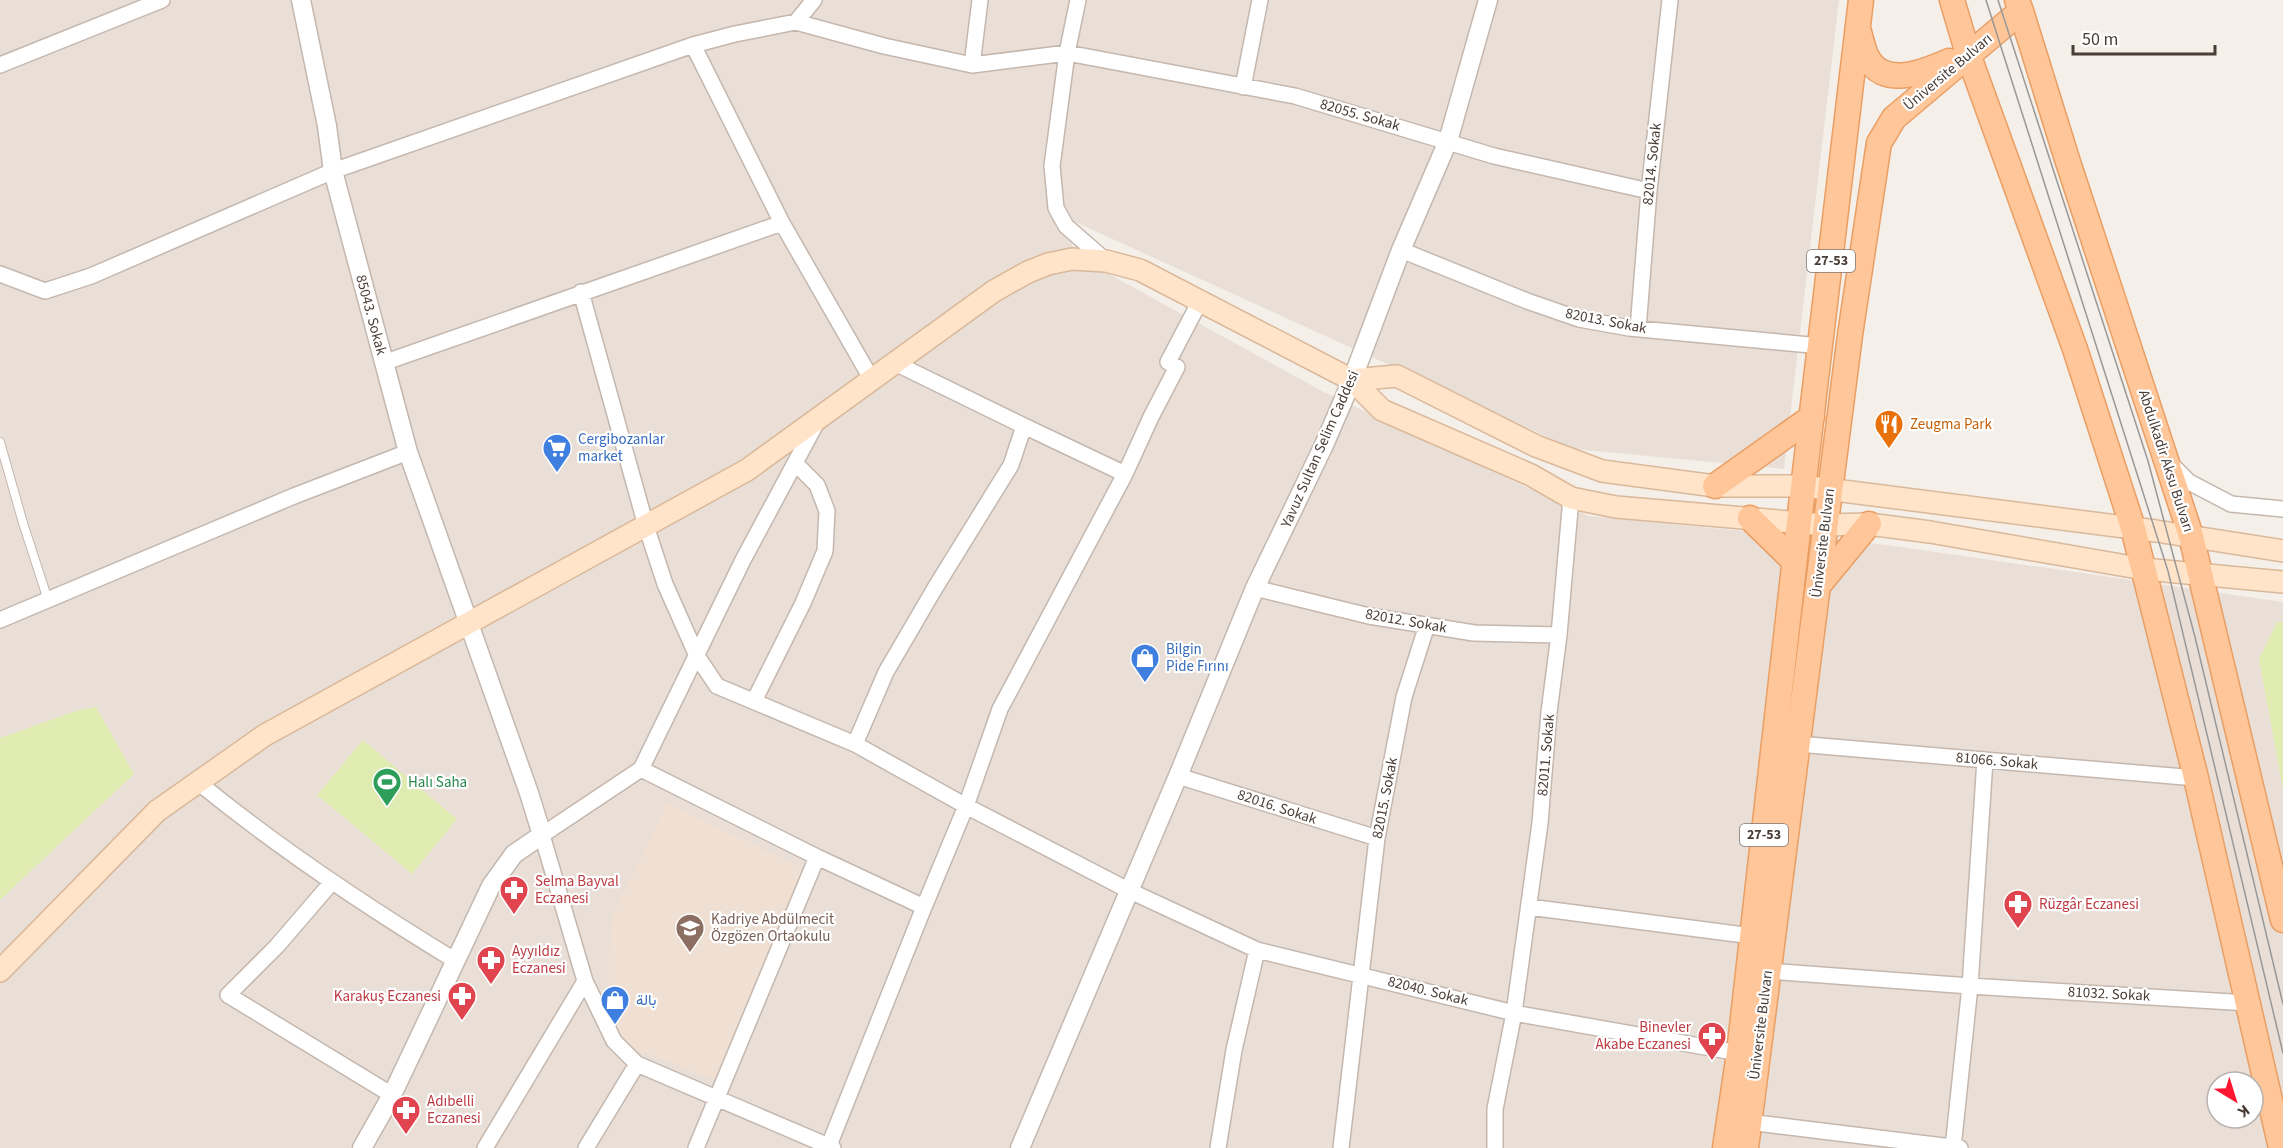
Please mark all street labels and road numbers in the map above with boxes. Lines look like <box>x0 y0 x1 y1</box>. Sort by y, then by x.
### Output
street label: Üniversite Bulvarı <box>1899 28 1997 116</box>
street label: 82055. Sokak <box>1317 94 1403 137</box>
street label: 82014. Sokak <box>1637 121 1667 206</box>
road number: 27-53 <box>1807 250 1855 272</box>
street label: 85043. Sokak <box>350 272 392 358</box>
street label: 82013. Sokak <box>1564 303 1649 339</box>
street label: Yavuz Sultan Selim Caddesi <box>1275 367 1364 532</box>
street label: Abdulkadir Aksu Bulvarı <box>2133 387 2199 535</box>
street label: Üniversite Bulvarı <box>1806 487 1840 599</box>
street label: 82012. Sokak <box>1364 604 1449 639</box>
street label: 82011. Sokak <box>1532 712 1560 797</box>
street label: 81066. Sokak <box>1955 747 2040 775</box>
street label: 82015. Sokak <box>1367 755 1403 840</box>
street label: 82016. Sokak <box>1235 784 1320 830</box>
road number: 27-53 <box>1740 824 1788 846</box>
street label: Üniversite Bulvarı <box>1744 969 1778 1081</box>
street label: 82040. Sokak <box>1385 971 1471 1011</box>
street label: 81032. Sokak <box>2067 981 2151 1007</box>

